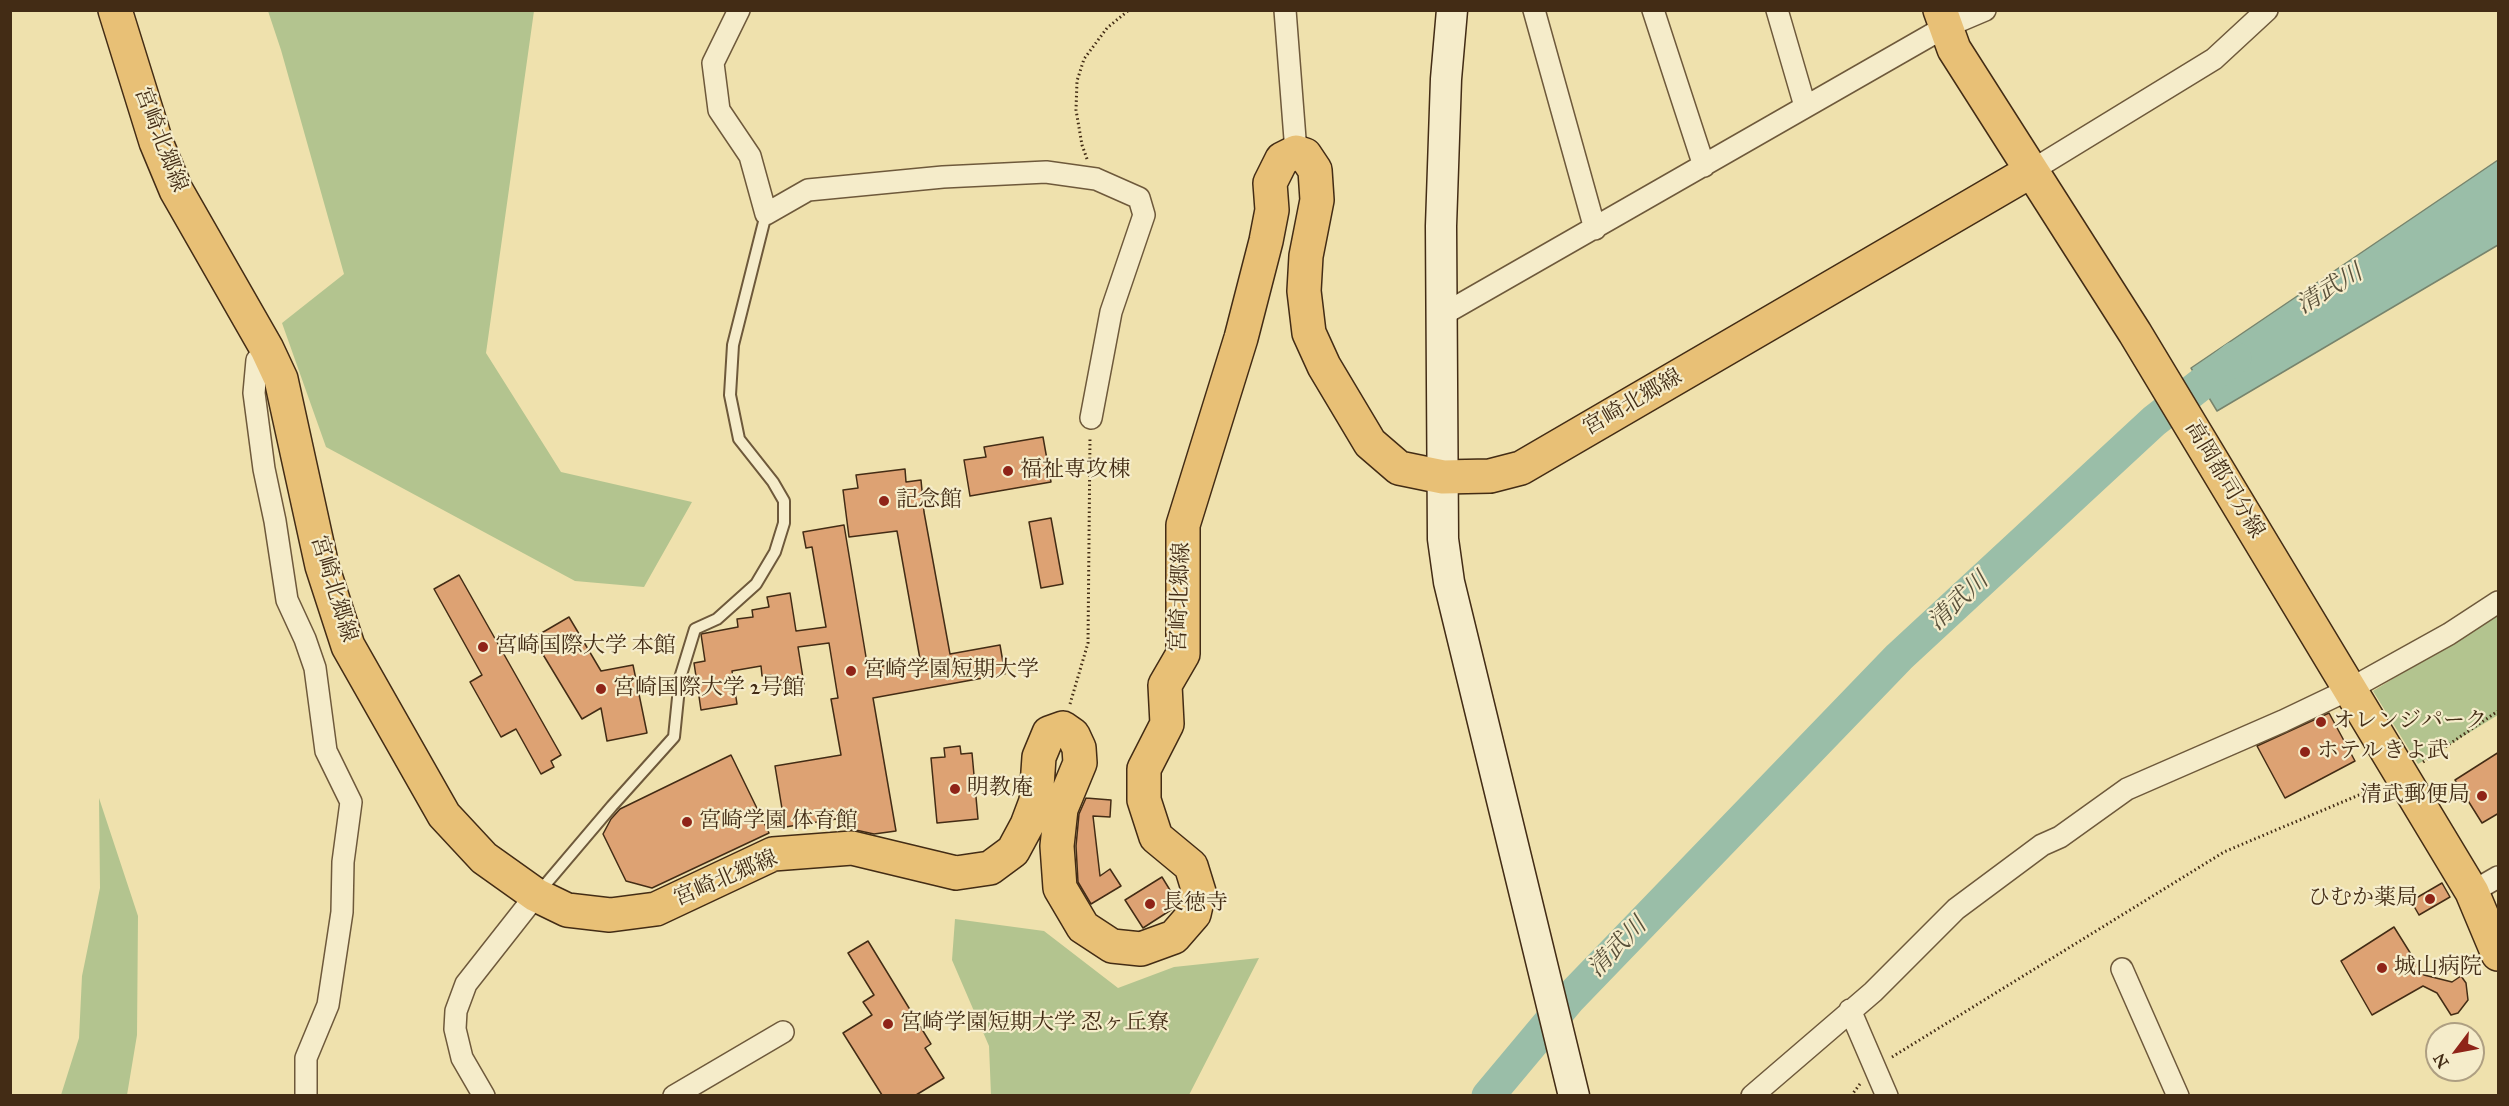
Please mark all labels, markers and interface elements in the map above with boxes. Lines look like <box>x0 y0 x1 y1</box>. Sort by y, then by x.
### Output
street label: 宮崎北郷線 <box>128 84 192 196</box>
water label: 清武川 <box>2292 259 2368 321</box>
street label: 宮崎北郷線 <box>1579 364 1687 442</box>
street label: 高岡都司分線 <box>2179 417 2269 543</box>
place label: 福祉専攻棟 <box>1020 458 1130 484</box>
marker: 福祉専攻棟 <box>1001 464 1015 478</box>
place label: 記念館 <box>896 488 962 514</box>
marker: 記念館 <box>877 494 891 508</box>
street label: 宮崎北郷線 <box>304 533 362 645</box>
street label: 宮崎北郷線 <box>1166 542 1196 652</box>
water label: 清武川 <box>1923 567 1995 637</box>
place label: 宮崎国際大学 本館 <box>495 634 676 660</box>
marker: 宮崎国際大学 本館 <box>476 640 490 654</box>
place label: 宮崎学園短期大学 <box>863 658 1039 684</box>
marker: 宮崎学園短期大学 <box>844 664 858 678</box>
place label: 宮崎国際大学 2号館 <box>613 676 805 702</box>
marker: 宮崎国際大学 2号館 <box>594 682 608 696</box>
place label: オレンジパーク <box>2333 709 2487 735</box>
marker: オレンジパーク <box>2314 715 2328 729</box>
place label: ホテルきよ武 <box>2317 739 2449 765</box>
marker: ホテルきよ武 <box>2298 745 2312 759</box>
place label: 明教庵 <box>967 776 1033 802</box>
marker: 明教庵 <box>948 782 962 796</box>
place label: 清武郵便局 <box>2360 783 2470 809</box>
marker: 清武郵便局 <box>2475 789 2489 803</box>
place label: 宮崎学園 体育館 <box>699 809 858 835</box>
marker: 宮崎学園 体育館 <box>680 815 694 829</box>
street label: 宮崎北郷線 <box>670 845 782 913</box>
place label: ひむか薬局 <box>2308 886 2418 912</box>
place label: 長徳寺 <box>1162 891 1228 917</box>
marker: ひむか薬局 <box>2423 892 2437 906</box>
marker: 長徳寺 <box>1143 897 1157 911</box>
water label: 清武川 <box>1583 912 1653 984</box>
place label: 城山病院 <box>2394 955 2482 981</box>
marker: 城山病院 <box>2375 961 2389 975</box>
place label: 宮崎学園短期大学 忍ヶ丘寮 <box>900 1011 1169 1037</box>
marker: 宮崎学園短期大学 忍ヶ丘寮 <box>881 1017 895 1031</box>
north arrow <box>2425 1022 2485 1082</box>
text: N <box>2429 1050 2453 1072</box>

